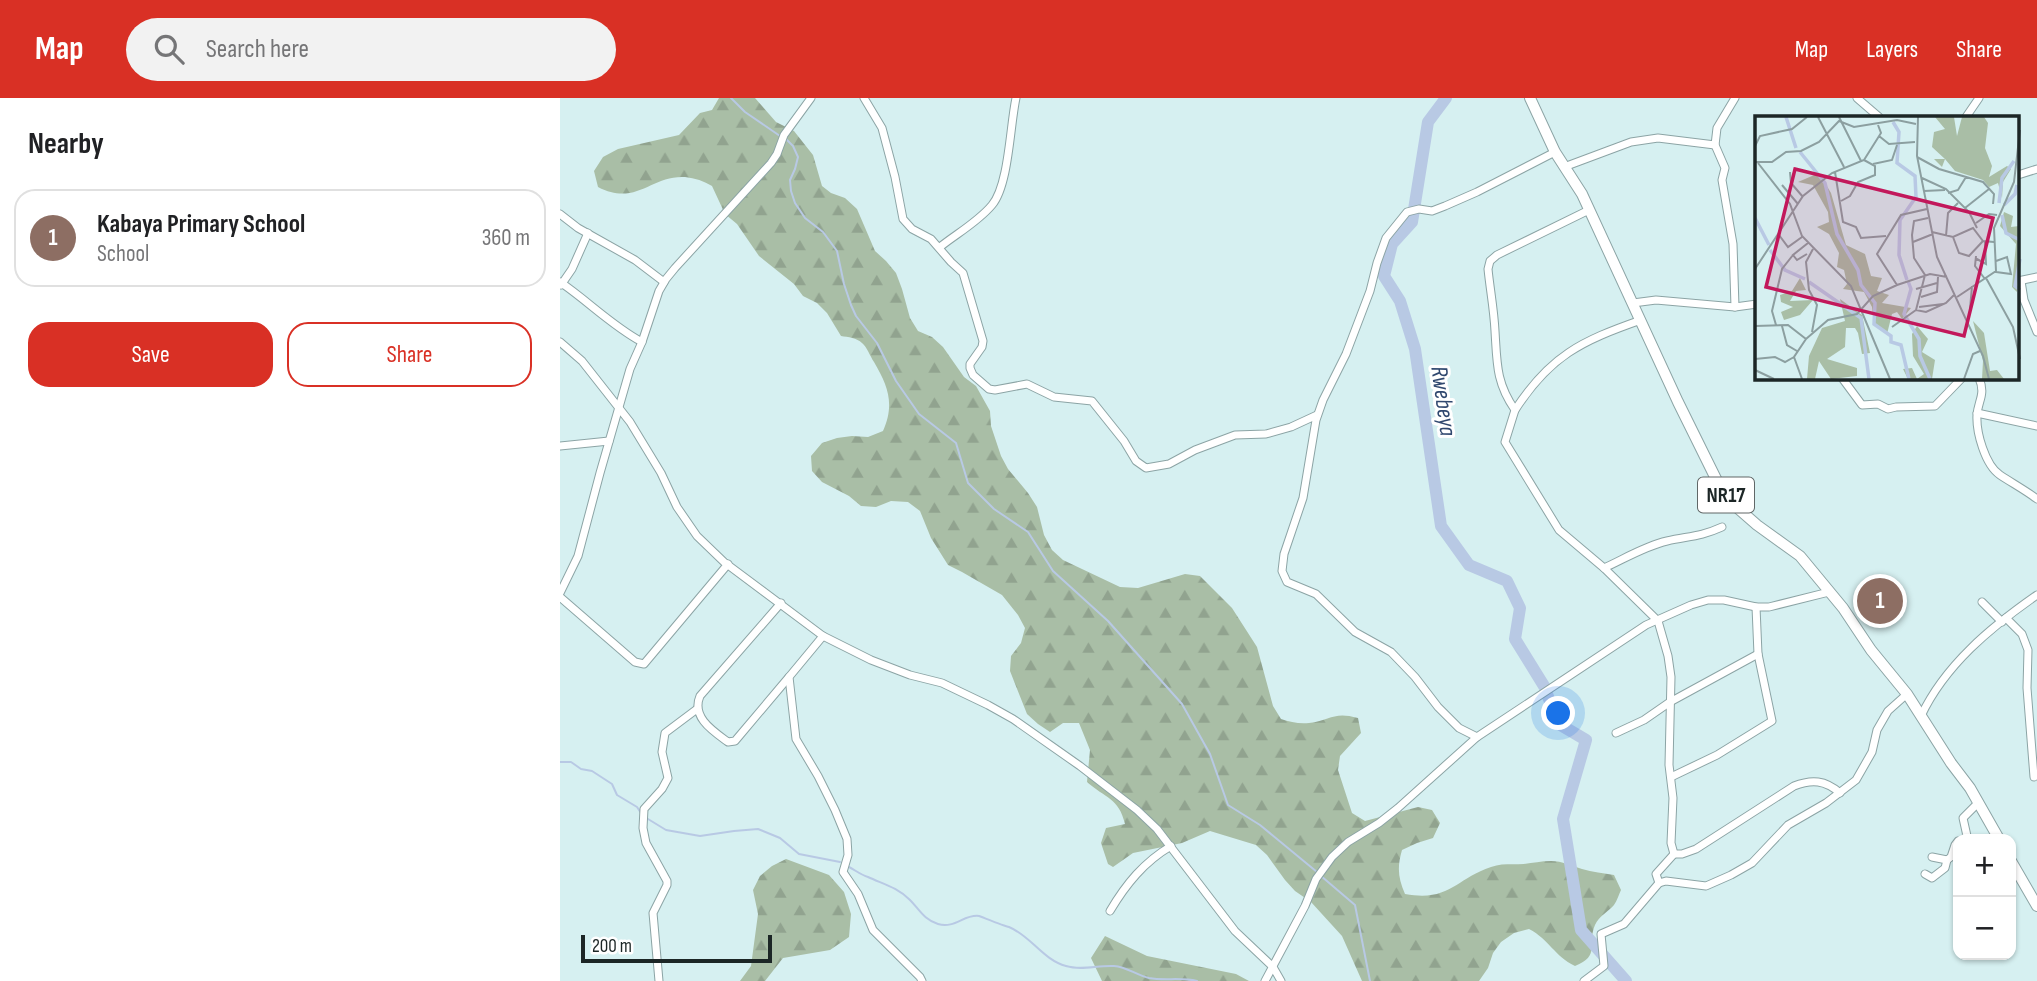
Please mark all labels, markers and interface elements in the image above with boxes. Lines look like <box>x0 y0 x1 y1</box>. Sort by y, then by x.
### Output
search box <box>126 18 616 81</box>
text: Map <box>35 29 84 69</box>
icon: search <box>150 30 188 68</box>
text: Search here <box>206 34 309 65</box>
text: Map <box>1795 35 1828 64</box>
text: Layers <box>1866 35 1918 64</box>
text: Share <box>1956 35 2002 64</box>
inset map <box>1755 116 2020 380</box>
text: Nearby <box>28 126 104 162</box>
text: Kabaya Primary School <box>97 209 305 240</box>
text: 1 <box>48 224 58 252</box>
text: 360 m <box>482 224 530 252</box>
text: School <box>97 240 149 268</box>
button: Save <box>28 322 273 387</box>
button: Share <box>287 322 532 387</box>
water label: Rwebeya <box>1424 364 1463 438</box>
road number: NR17 <box>1698 478 1754 512</box>
pin: 1 <box>1857 575 1903 627</box>
your location <box>1541 696 1575 730</box>
map controls <box>1953 834 2016 960</box>
button: + <box>1953 834 2016 897</box>
button: − <box>1953 897 2016 960</box>
scale bar <box>581 932 772 964</box>
text: 200 m <box>592 935 632 958</box>

